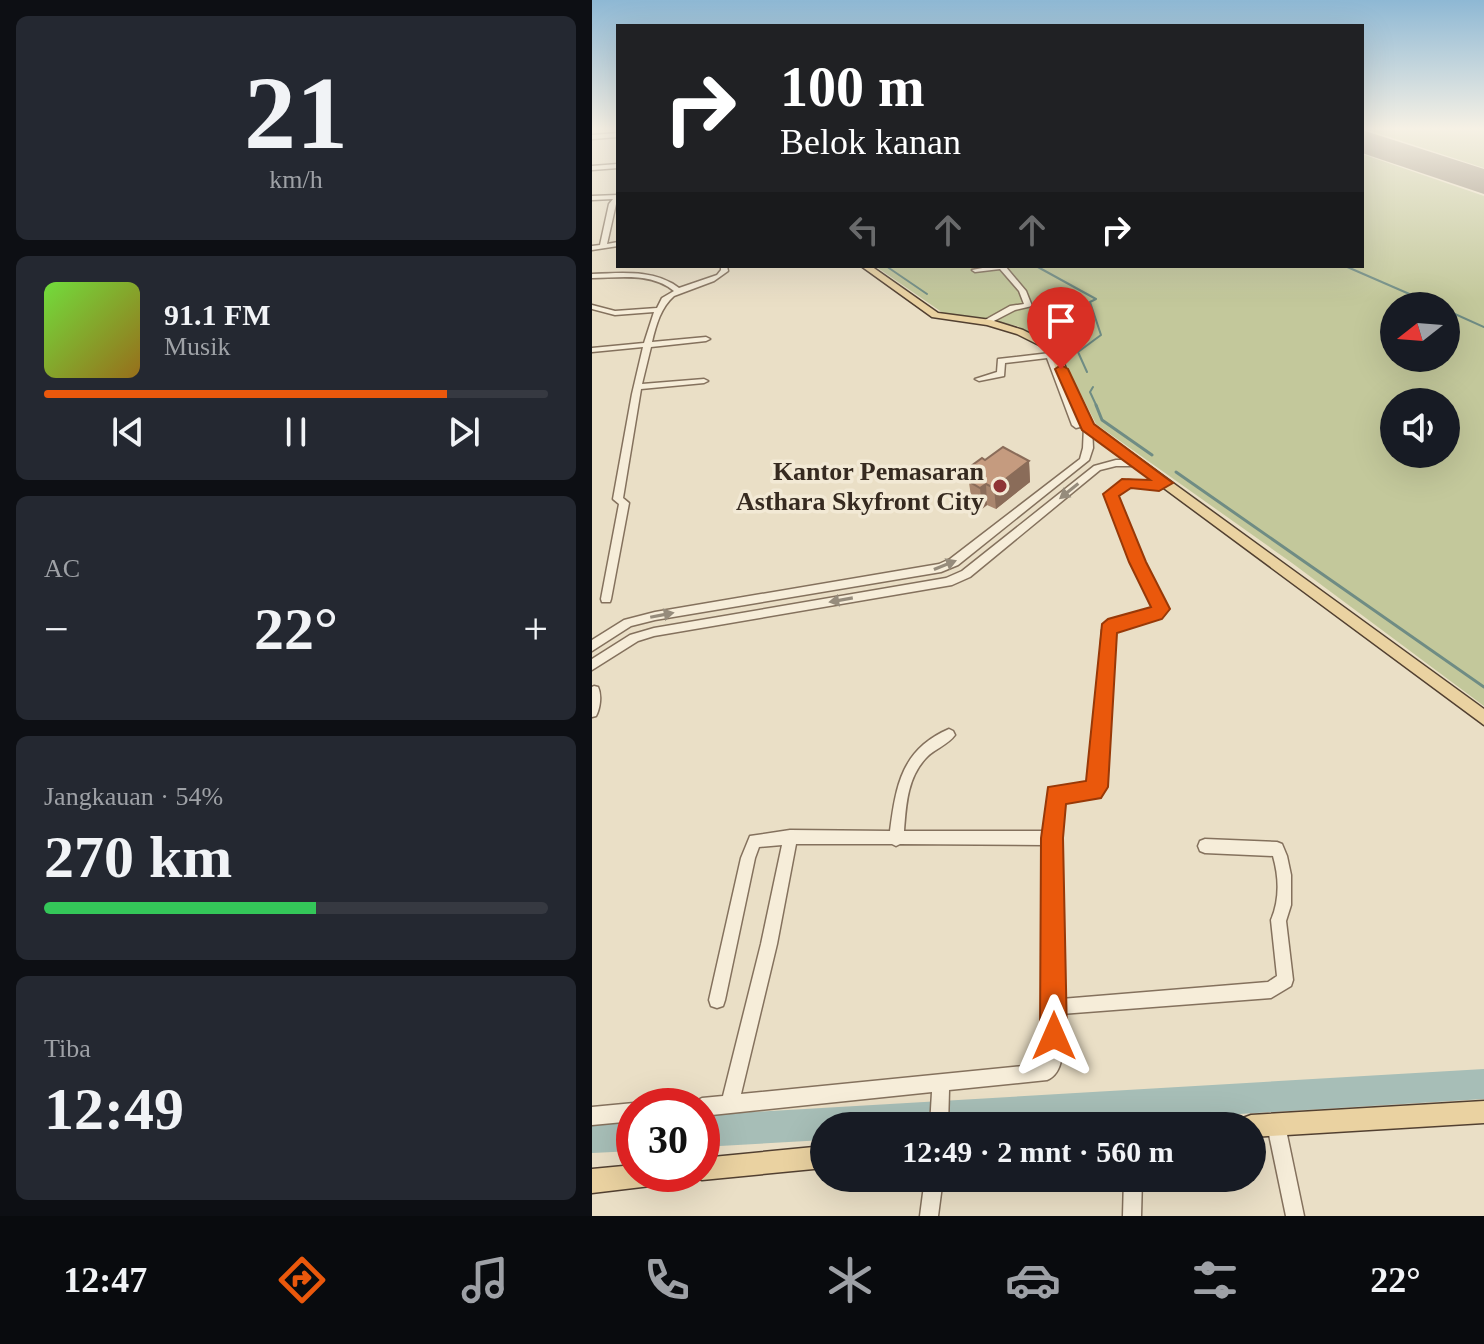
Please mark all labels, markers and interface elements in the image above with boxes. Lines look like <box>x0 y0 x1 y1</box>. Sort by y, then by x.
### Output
text: 21 <box>244 55 348 170</box>
icon: right <box>648 56 752 160</box>
text: 100 m <box>780 56 925 118</box>
text: Belok kanan <box>780 122 961 162</box>
text: km/h <box>269 165 323 194</box>
icon: left <box>842 208 886 252</box>
icon: ahead <box>926 208 970 252</box>
icon: ahead <box>1010 208 1054 252</box>
icon: right <box>1094 208 1138 252</box>
pin <box>1027 287 1095 369</box>
north arrow <box>1380 292 1460 372</box>
map controls <box>1380 292 1460 468</box>
text: 91.1 FM <box>164 298 271 331</box>
icon: arrive <box>1039 299 1083 343</box>
text: Musik <box>164 332 230 361</box>
button: sound <box>1380 388 1460 468</box>
icon: previous <box>106 410 150 454</box>
icon: pause <box>274 410 318 454</box>
icon: next <box>442 410 486 454</box>
place label: Kantor Pemasaran Asthara Skyfront City <box>736 457 985 516</box>
marker: Kantor Pemasaran Asthara Skyfront City <box>991 477 1009 495</box>
one-way arrow <box>1059 482 1079 499</box>
text: AC <box>44 554 80 583</box>
one-way arrow <box>933 558 957 571</box>
one-way arrow <box>829 595 854 607</box>
text: 22° <box>254 596 338 662</box>
text: − <box>44 605 69 654</box>
text: + <box>523 605 548 654</box>
one-way arrow <box>650 609 675 621</box>
text: Jangkauan · 54% <box>44 782 223 811</box>
text: 270 km <box>44 824 232 890</box>
position arrow <box>1012 994 1096 1078</box>
text: Tiba <box>44 1034 91 1063</box>
text: 12:49 <box>44 1076 184 1142</box>
speed limit sign: 30 <box>616 1088 720 1192</box>
text: 12:49 · 2 mnt · 560 m <box>902 1135 1174 1168</box>
icon: directions <box>274 1252 330 1308</box>
icon: music <box>457 1252 513 1308</box>
icon: phone <box>639 1252 695 1308</box>
icon: climate <box>822 1252 878 1308</box>
icon: car <box>1005 1252 1061 1308</box>
icon: filters <box>1187 1252 1243 1308</box>
text: 12:47 <box>63 1260 147 1300</box>
text: 22° <box>1370 1260 1421 1300</box>

